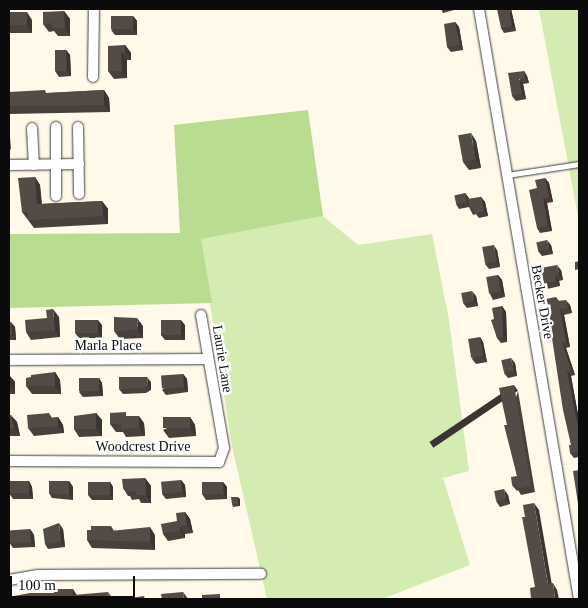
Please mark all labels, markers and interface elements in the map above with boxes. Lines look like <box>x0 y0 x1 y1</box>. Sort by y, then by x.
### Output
street label: Becker Drive <box>527 264 557 340</box>
street label: Laurie Lane <box>208 324 236 394</box>
street label: Marla Place <box>74 338 142 354</box>
street label: Woodcrest Drive <box>96 439 190 455</box>
scale bar <box>12 566 138 598</box>
text: 100 m <box>18 577 56 593</box>

